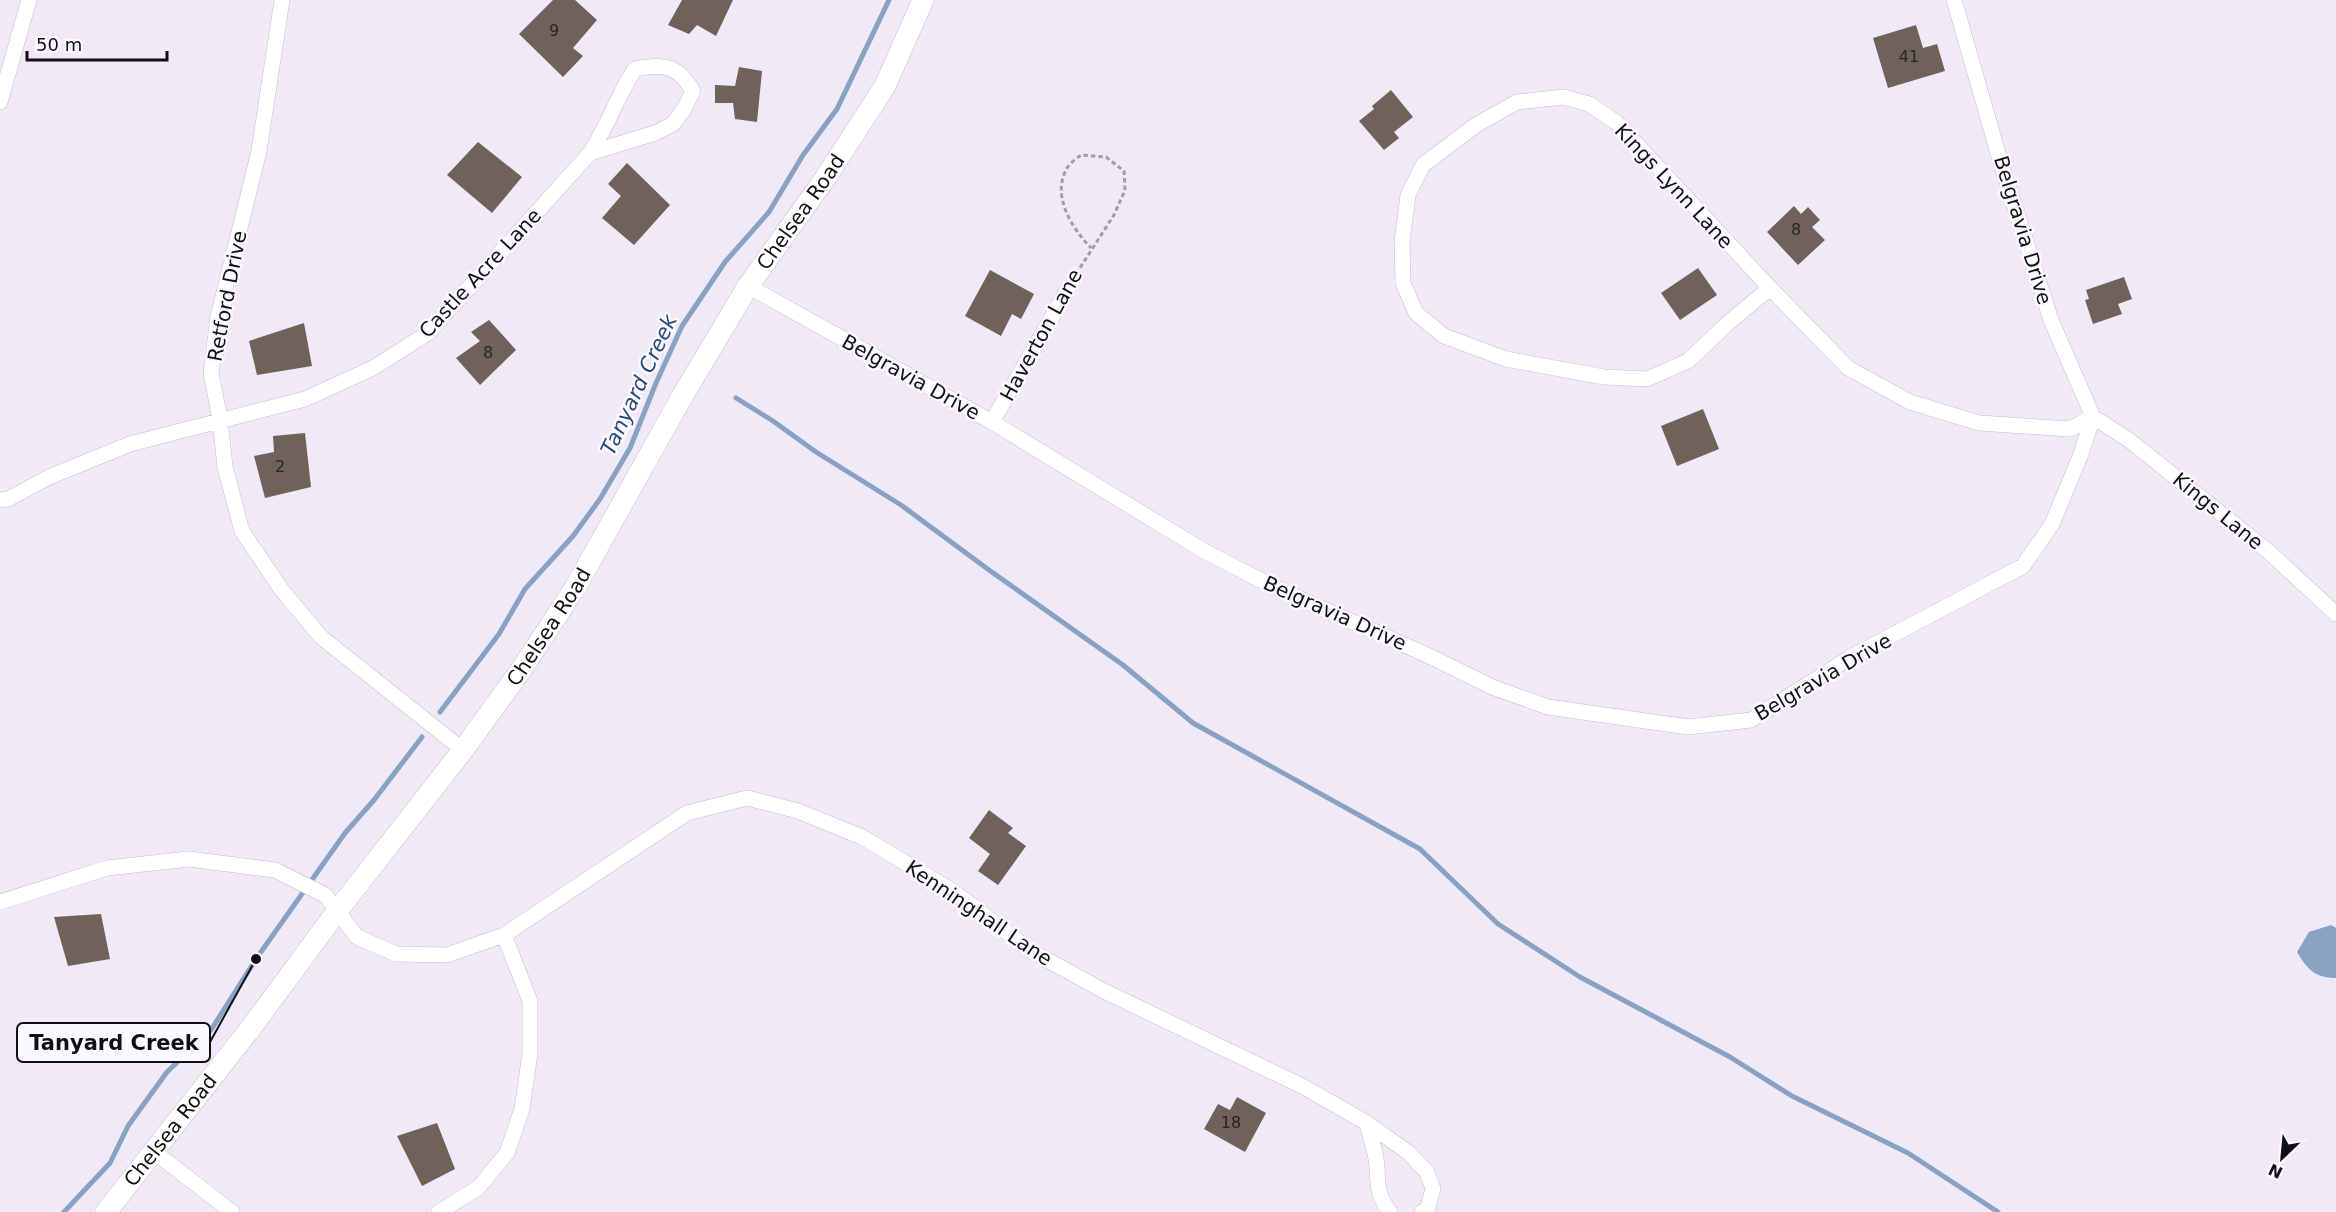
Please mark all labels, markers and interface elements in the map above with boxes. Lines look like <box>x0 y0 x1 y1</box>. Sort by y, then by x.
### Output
house number: 9 <box>549 21 559 40</box>
scale bar <box>27 24 166 62</box>
text: 50 m <box>36 34 82 55</box>
house number: 41 <box>1899 47 1919 66</box>
street label: Kings Lynn Lane <box>1610 119 1738 253</box>
street label: Chelsea Road <box>752 149 850 274</box>
street label: Belgravia Drive <box>1989 153 2057 307</box>
street label: Castle Acre Lane <box>414 203 546 343</box>
house number: 8 <box>1791 220 1801 239</box>
street label: Retford Drive <box>203 229 251 363</box>
street label: Haverton Lane <box>995 265 1087 405</box>
water label: Tanyard Creek <box>596 310 682 459</box>
street label: Belgravia Drive <box>838 329 984 425</box>
house number: 8 <box>483 343 493 362</box>
house number: 2 <box>275 457 285 476</box>
street label: Kings Lane <box>2168 467 2268 555</box>
street label: Chelsea Road <box>501 564 596 691</box>
street label: Belgravia Drive <box>1260 571 1410 655</box>
street label: Belgravia Drive <box>1750 628 1896 726</box>
street label: Kenninghall Lane <box>901 855 1057 971</box>
callout: Tanyard Creek <box>17 1023 210 1062</box>
text: Tanyard Creek <box>29 1031 200 1055</box>
street label: Chelsea Road <box>119 1069 222 1191</box>
house number: 18 <box>1221 1113 1241 1132</box>
north arrow <box>2252 1128 2312 1188</box>
text: N <box>2265 1160 2286 1183</box>

